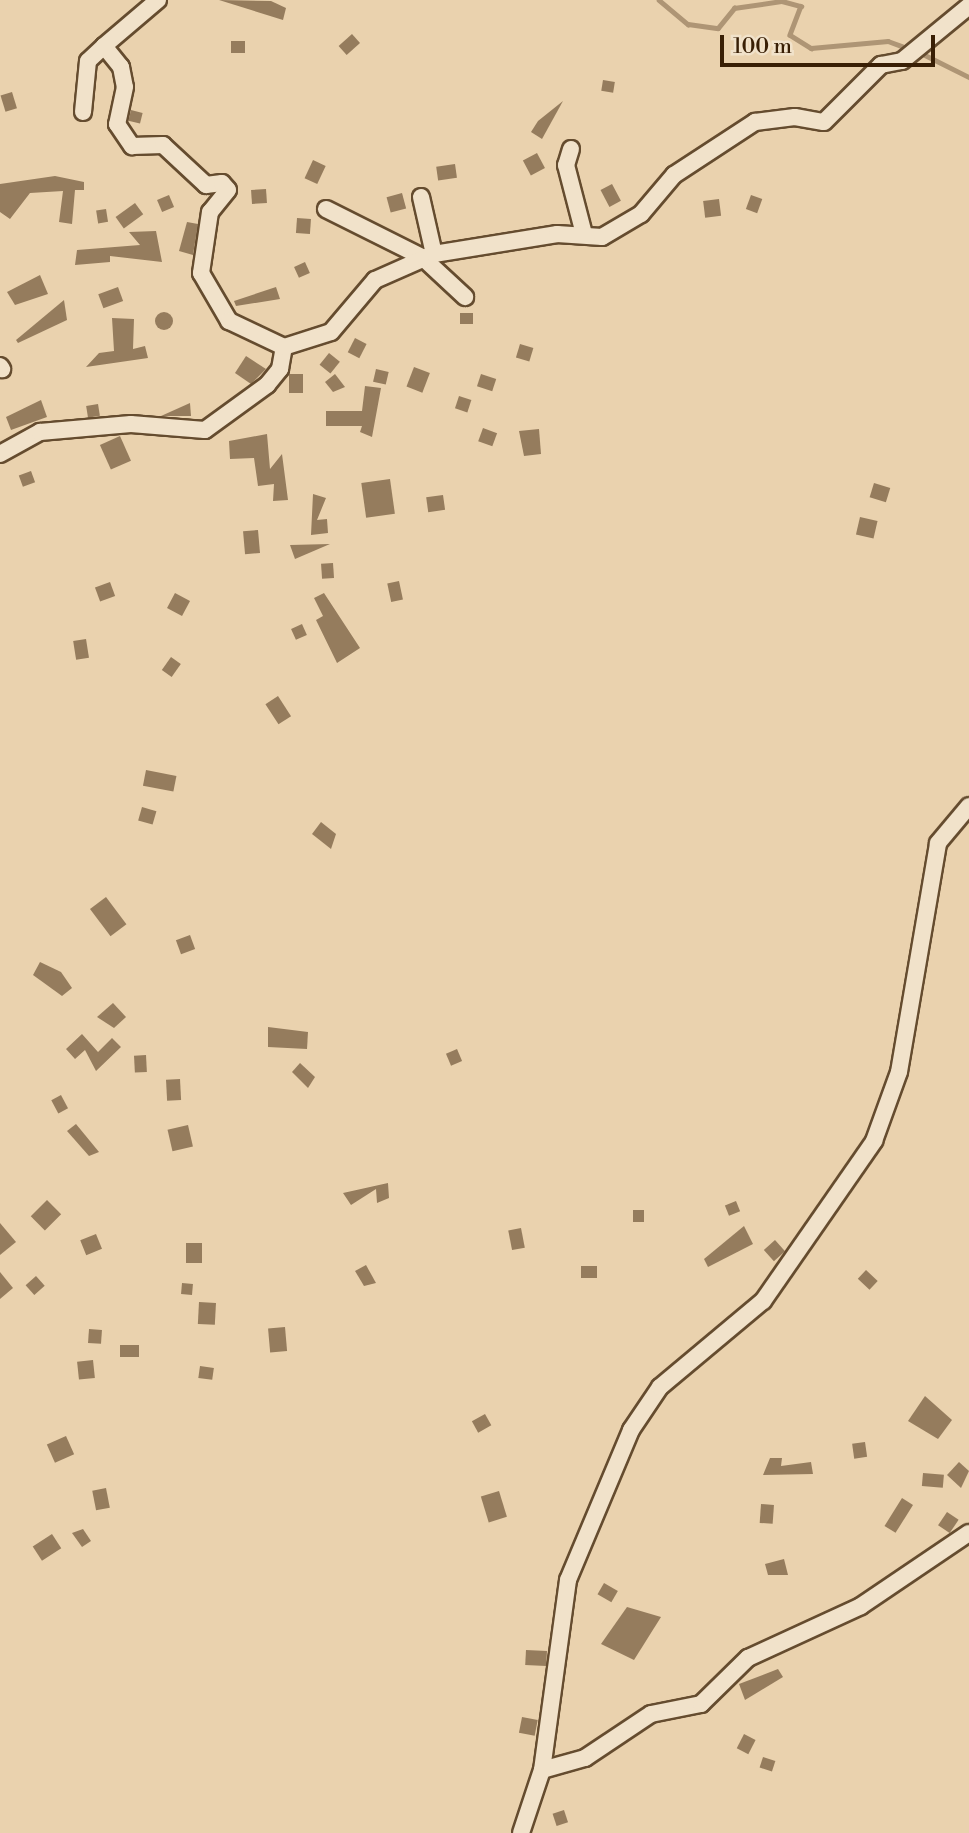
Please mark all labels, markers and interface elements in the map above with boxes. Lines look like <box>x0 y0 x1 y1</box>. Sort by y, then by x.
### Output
scale bar <box>724 21 939 65</box>
text: 100 m <box>733 34 792 60</box>

